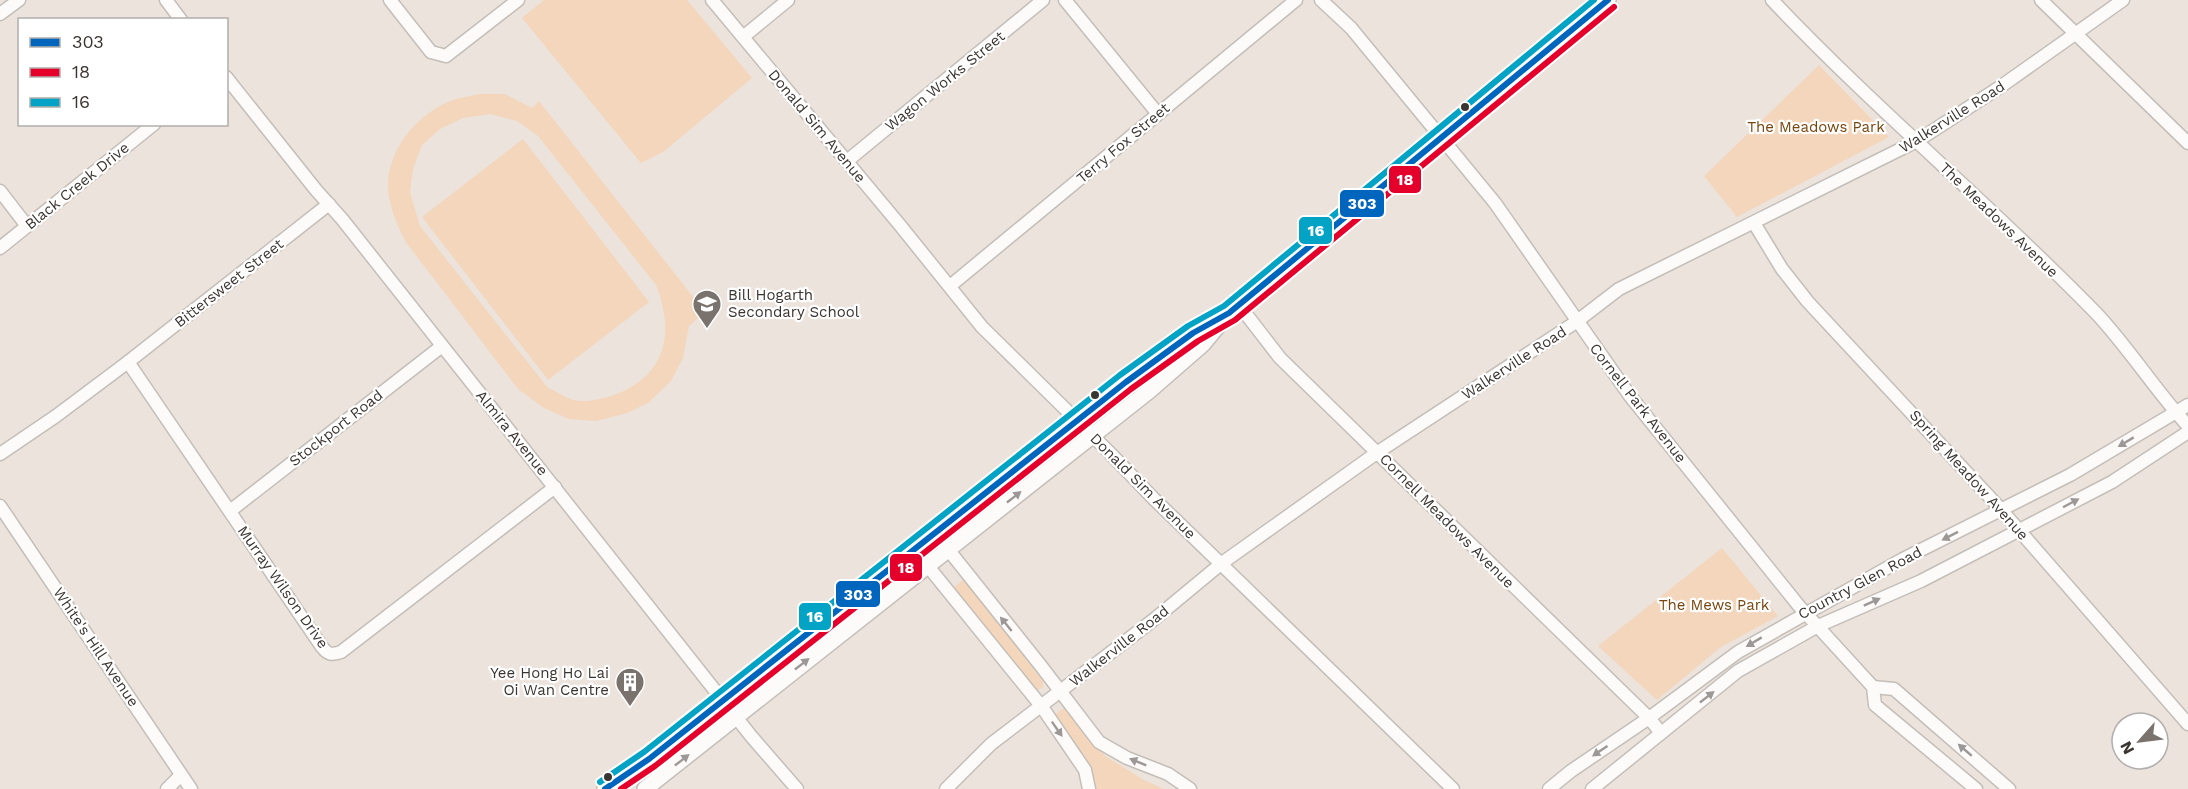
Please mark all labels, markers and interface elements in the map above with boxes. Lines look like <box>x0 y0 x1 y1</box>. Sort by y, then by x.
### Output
legend <box>18 18 228 126</box>
street label: Wagon Works Street <box>881 27 1009 135</box>
text: 303 <box>72 31 104 52</box>
text: 18 <box>72 61 90 82</box>
street label: Donald Sim Avenue <box>764 66 870 186</box>
street label: Walkerville Road <box>1896 77 2008 157</box>
text: 16 <box>72 91 90 112</box>
street label: Terry Fox Street <box>1073 98 1174 187</box>
unlabelled marker <box>1459 101 1471 113</box>
park label: The Meadows Park <box>1747 118 1885 136</box>
street label: Black Creek Drive <box>21 139 133 233</box>
street label: The Meadows Avenue <box>1936 159 2062 281</box>
line badge: 18 <box>1388 165 1422 194</box>
text: 18 <box>1397 170 1413 189</box>
line badge: 303 <box>1339 189 1385 218</box>
text: 303 <box>1347 194 1377 213</box>
line badge: 16 <box>1298 216 1333 245</box>
text: 16 <box>1308 221 1325 240</box>
street label: Bittersweet Street <box>171 234 288 331</box>
place label: Bill Hogarth Secondary School <box>728 286 860 321</box>
school or university icon: Bill Hogarth Secondary School <box>691 288 723 330</box>
street label: Walkerville Road <box>1458 322 1570 404</box>
street label: Cornell Park Avenue <box>1586 340 1690 466</box>
street label: Stockport Road <box>286 386 386 470</box>
street label: Almira Avenue <box>472 387 552 479</box>
unlabelled marker <box>1089 389 1101 401</box>
street label: Spring Meadow Avenue <box>1906 406 2032 544</box>
street label: Donald Sim Avenue <box>1086 429 1200 543</box>
one-way arrow <box>2118 437 2134 448</box>
street label: Cornell Meadows Avenue <box>1376 450 1518 592</box>
one-way arrow <box>1007 491 1022 503</box>
one-way arrow <box>2063 498 2080 508</box>
street label: Murray Wilson Drive <box>234 522 332 652</box>
one-way arrow <box>1941 531 1958 541</box>
street label: Country Glen Road <box>1795 543 1925 623</box>
line badge: 18 <box>889 553 923 582</box>
text: 18 <box>898 558 914 577</box>
line badge: 303 <box>835 580 881 608</box>
street label: White's Hill Avenue <box>49 584 143 710</box>
text: 303 <box>843 585 873 604</box>
park label: The Mews Park <box>1659 596 1770 614</box>
one-way arrow <box>1863 597 1881 607</box>
line badge: 16 <box>798 602 832 631</box>
street label: Walkerville Road <box>1066 602 1172 690</box>
text: 16 <box>807 607 824 626</box>
one-way arrow <box>1000 616 1013 631</box>
one-way arrow <box>1746 637 1763 647</box>
one-way arrow <box>795 659 810 671</box>
place label: Yee Hong Ho Lai Oi Wan Centre <box>490 664 609 699</box>
building icon: Yee Hong Ho Lai Oi Wan Centre <box>614 666 646 708</box>
one-way arrow <box>1699 691 1714 703</box>
north arrow <box>2110 711 2170 771</box>
one-way arrow <box>1051 721 1063 737</box>
text: N <box>2116 738 2138 758</box>
one-way arrow <box>1958 744 1973 757</box>
one-way arrow <box>1592 745 1608 756</box>
one-way arrow <box>674 755 689 767</box>
one-way arrow <box>1129 757 1147 767</box>
unlabelled marker <box>602 771 614 783</box>

